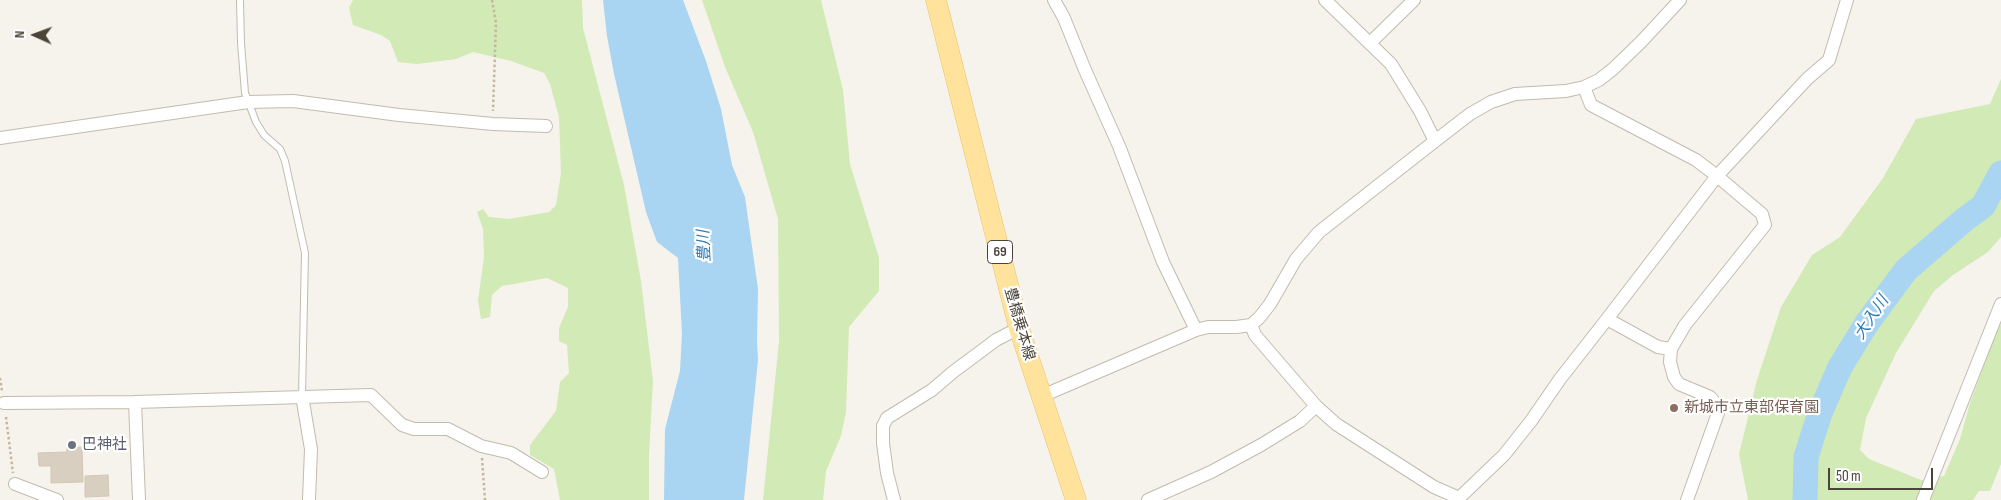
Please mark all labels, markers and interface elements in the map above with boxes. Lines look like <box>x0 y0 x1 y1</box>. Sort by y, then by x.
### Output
north arrow <box>10 10 60 60</box>
text: N <box>11 30 28 39</box>
water label: 豊川 <box>695 230 715 262</box>
road number: 69 <box>988 240 1012 264</box>
street label: 豊橋乗本線 <box>1000 285 1038 363</box>
water label: 大入川 <box>1851 293 1893 343</box>
place label: 新城市立東部保育園 <box>1684 399 1819 417</box>
marker: 新城市立東部保育園 <box>1668 402 1680 414</box>
place label: 巴神社 <box>82 436 127 454</box>
marker: 巴神社 <box>66 439 78 451</box>
scale bar <box>1831 458 1936 490</box>
text: 50 m <box>1836 467 1861 486</box>

